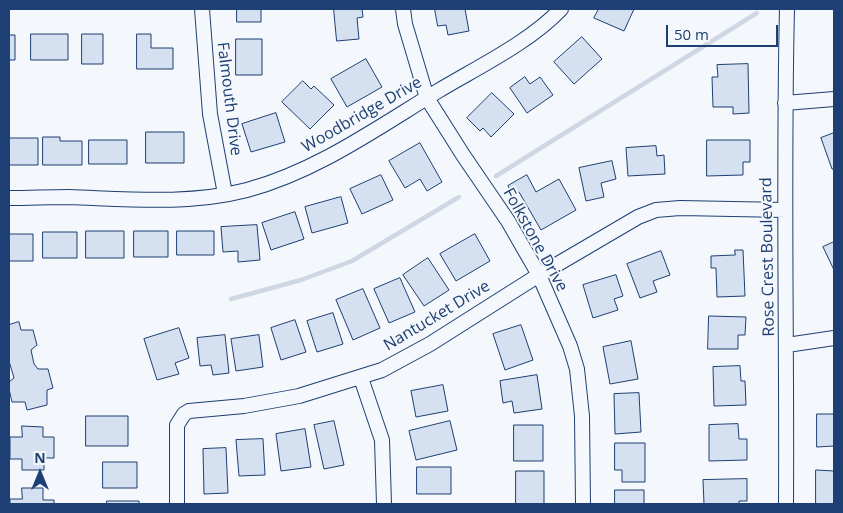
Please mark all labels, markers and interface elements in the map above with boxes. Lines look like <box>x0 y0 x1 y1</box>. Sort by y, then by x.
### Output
scale bar <box>668 15 780 47</box>
text: 50 m <box>674 24 709 44</box>
street label: Falmouth Drive <box>213 41 245 157</box>
street label: Woodbridge Drive <box>299 73 425 157</box>
street label: Rose Crest Boulevard <box>757 177 779 337</box>
street label: Folkstone Drive <box>499 185 571 295</box>
street label: Nantucket Drive <box>380 277 494 355</box>
north arrow <box>15 448 65 498</box>
text: N <box>34 448 46 467</box>

